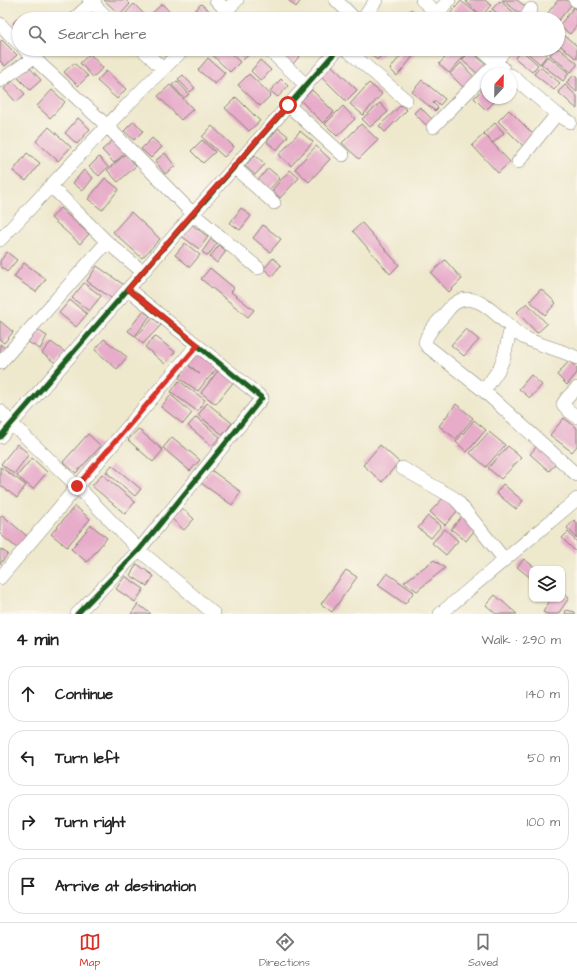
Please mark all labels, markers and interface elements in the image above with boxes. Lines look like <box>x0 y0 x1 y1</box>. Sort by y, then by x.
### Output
search box <box>12 12 565 56</box>
icon: search <box>26 23 48 45</box>
text: Search here <box>58 24 147 45</box>
north arrow <box>481 68 517 104</box>
route start <box>279 96 297 114</box>
route end <box>68 477 86 495</box>
map controls <box>529 566 565 602</box>
button: layers <box>529 566 565 602</box>
text: 4 min <box>16 628 59 652</box>
text: Walk · 290 m <box>482 631 561 649</box>
icon: ahead <box>17 683 39 705</box>
text: Continue <box>55 684 113 705</box>
text: 140 m <box>526 685 560 703</box>
icon: left <box>17 747 39 769</box>
text: Turn left <box>55 748 119 769</box>
text: 50 m <box>527 749 560 767</box>
icon: right <box>17 811 39 833</box>
text: Turn right <box>55 812 126 833</box>
text: 100 m <box>527 813 560 831</box>
icon: arrive <box>17 875 39 897</box>
text: Arrive at destination <box>55 876 196 897</box>
tab: Map <box>79 931 101 970</box>
tab: Directions <box>259 931 310 970</box>
tab: Saved <box>468 931 498 970</box>

